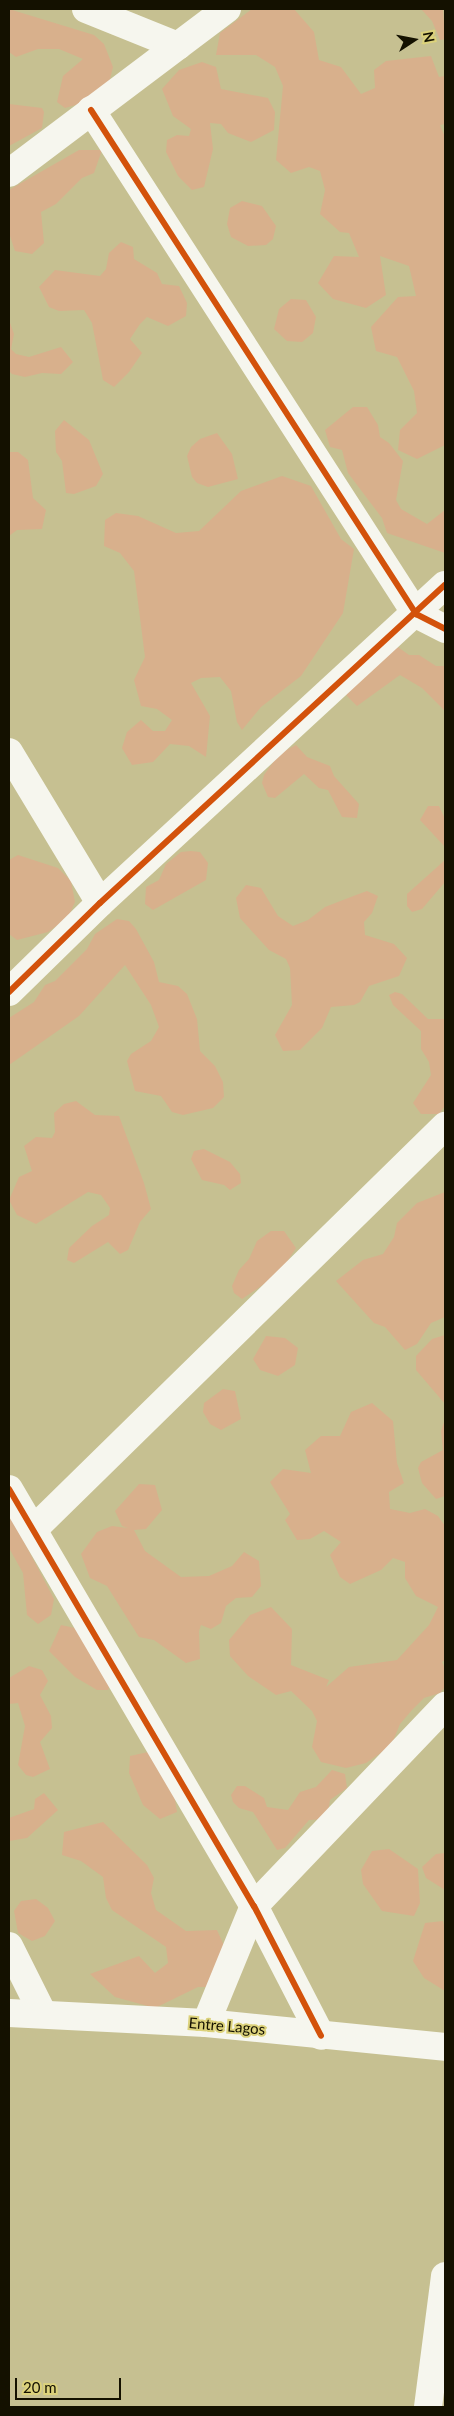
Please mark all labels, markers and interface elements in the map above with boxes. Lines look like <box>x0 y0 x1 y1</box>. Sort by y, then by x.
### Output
north arrow <box>389 15 439 65</box>
text: N <box>420 30 439 44</box>
street label: Entre Lagos <box>188 2014 266 2038</box>
scale bar <box>18 2368 124 2400</box>
text: 20 m <box>23 2378 57 2396</box>

